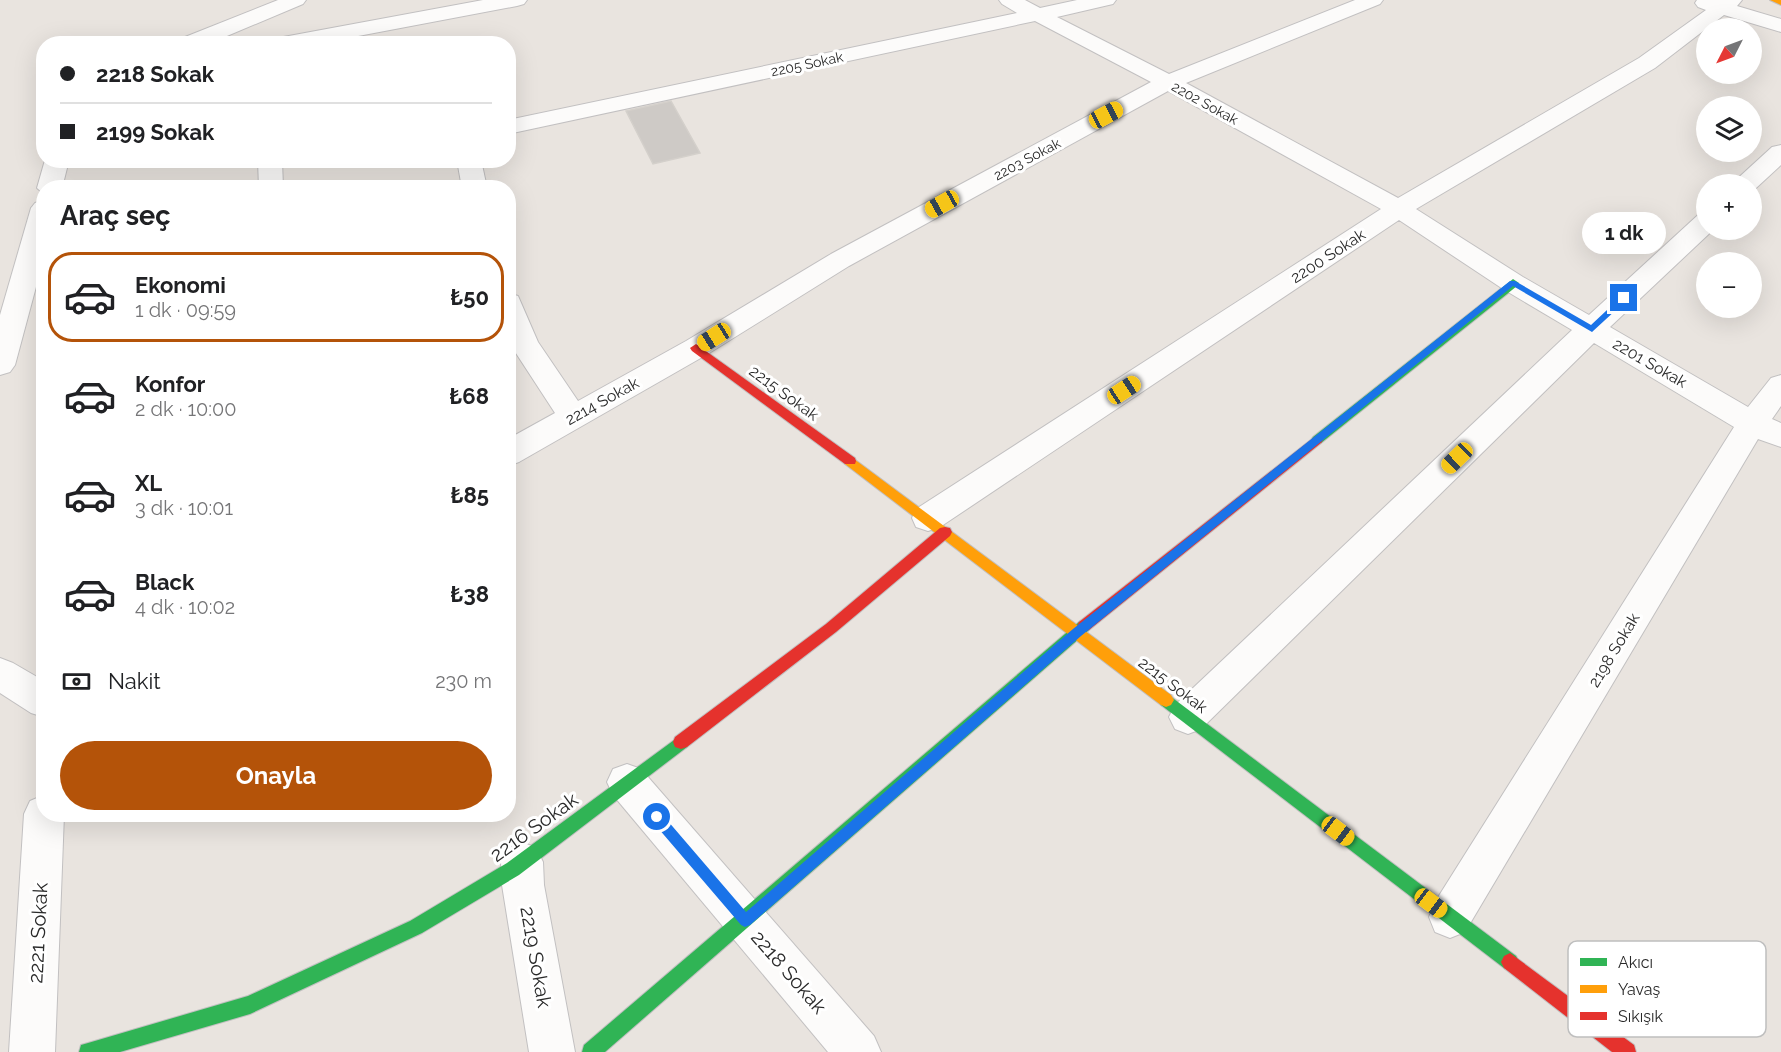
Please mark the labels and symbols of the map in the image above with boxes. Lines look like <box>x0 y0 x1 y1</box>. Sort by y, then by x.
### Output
north arrow <box>1696 18 1762 84</box>
street label: 2205 Sokak <box>769 48 845 79</box>
street label: 2202 Sokak <box>1169 78 1241 128</box>
car <box>1086 99 1126 131</box>
street label: 2203 Sokak <box>991 134 1064 183</box>
car <box>922 187 962 221</box>
callout: 1 dk <box>1582 211 1666 253</box>
street label: 2200 Sokak <box>1287 225 1369 287</box>
route end <box>1610 284 1637 311</box>
car <box>694 320 734 354</box>
street label: 2201 Sokak <box>1610 334 1691 392</box>
street label: 2215 Sokak <box>746 361 823 425</box>
street label: 2214 Sokak <box>562 373 643 429</box>
car <box>1104 373 1144 407</box>
car <box>1438 439 1476 477</box>
street label: 2198 Sokak <box>1584 609 1644 690</box>
street label: 2215 Sokak <box>1135 653 1212 717</box>
street label: 2216 Sokak <box>485 787 583 867</box>
route start <box>643 803 670 830</box>
car <box>1318 813 1358 849</box>
street label: 2221 Sokak <box>23 882 53 984</box>
car <box>1411 885 1451 921</box>
street label: 2219 Sokak <box>515 905 557 1010</box>
street label: 2218 Sokak <box>746 925 832 1019</box>
legend <box>1568 941 1766 1037</box>
text: Akıcı <box>1618 953 1653 972</box>
text: Yavaş <box>1618 980 1660 999</box>
text: Sıkışık <box>1618 1007 1663 1026</box>

